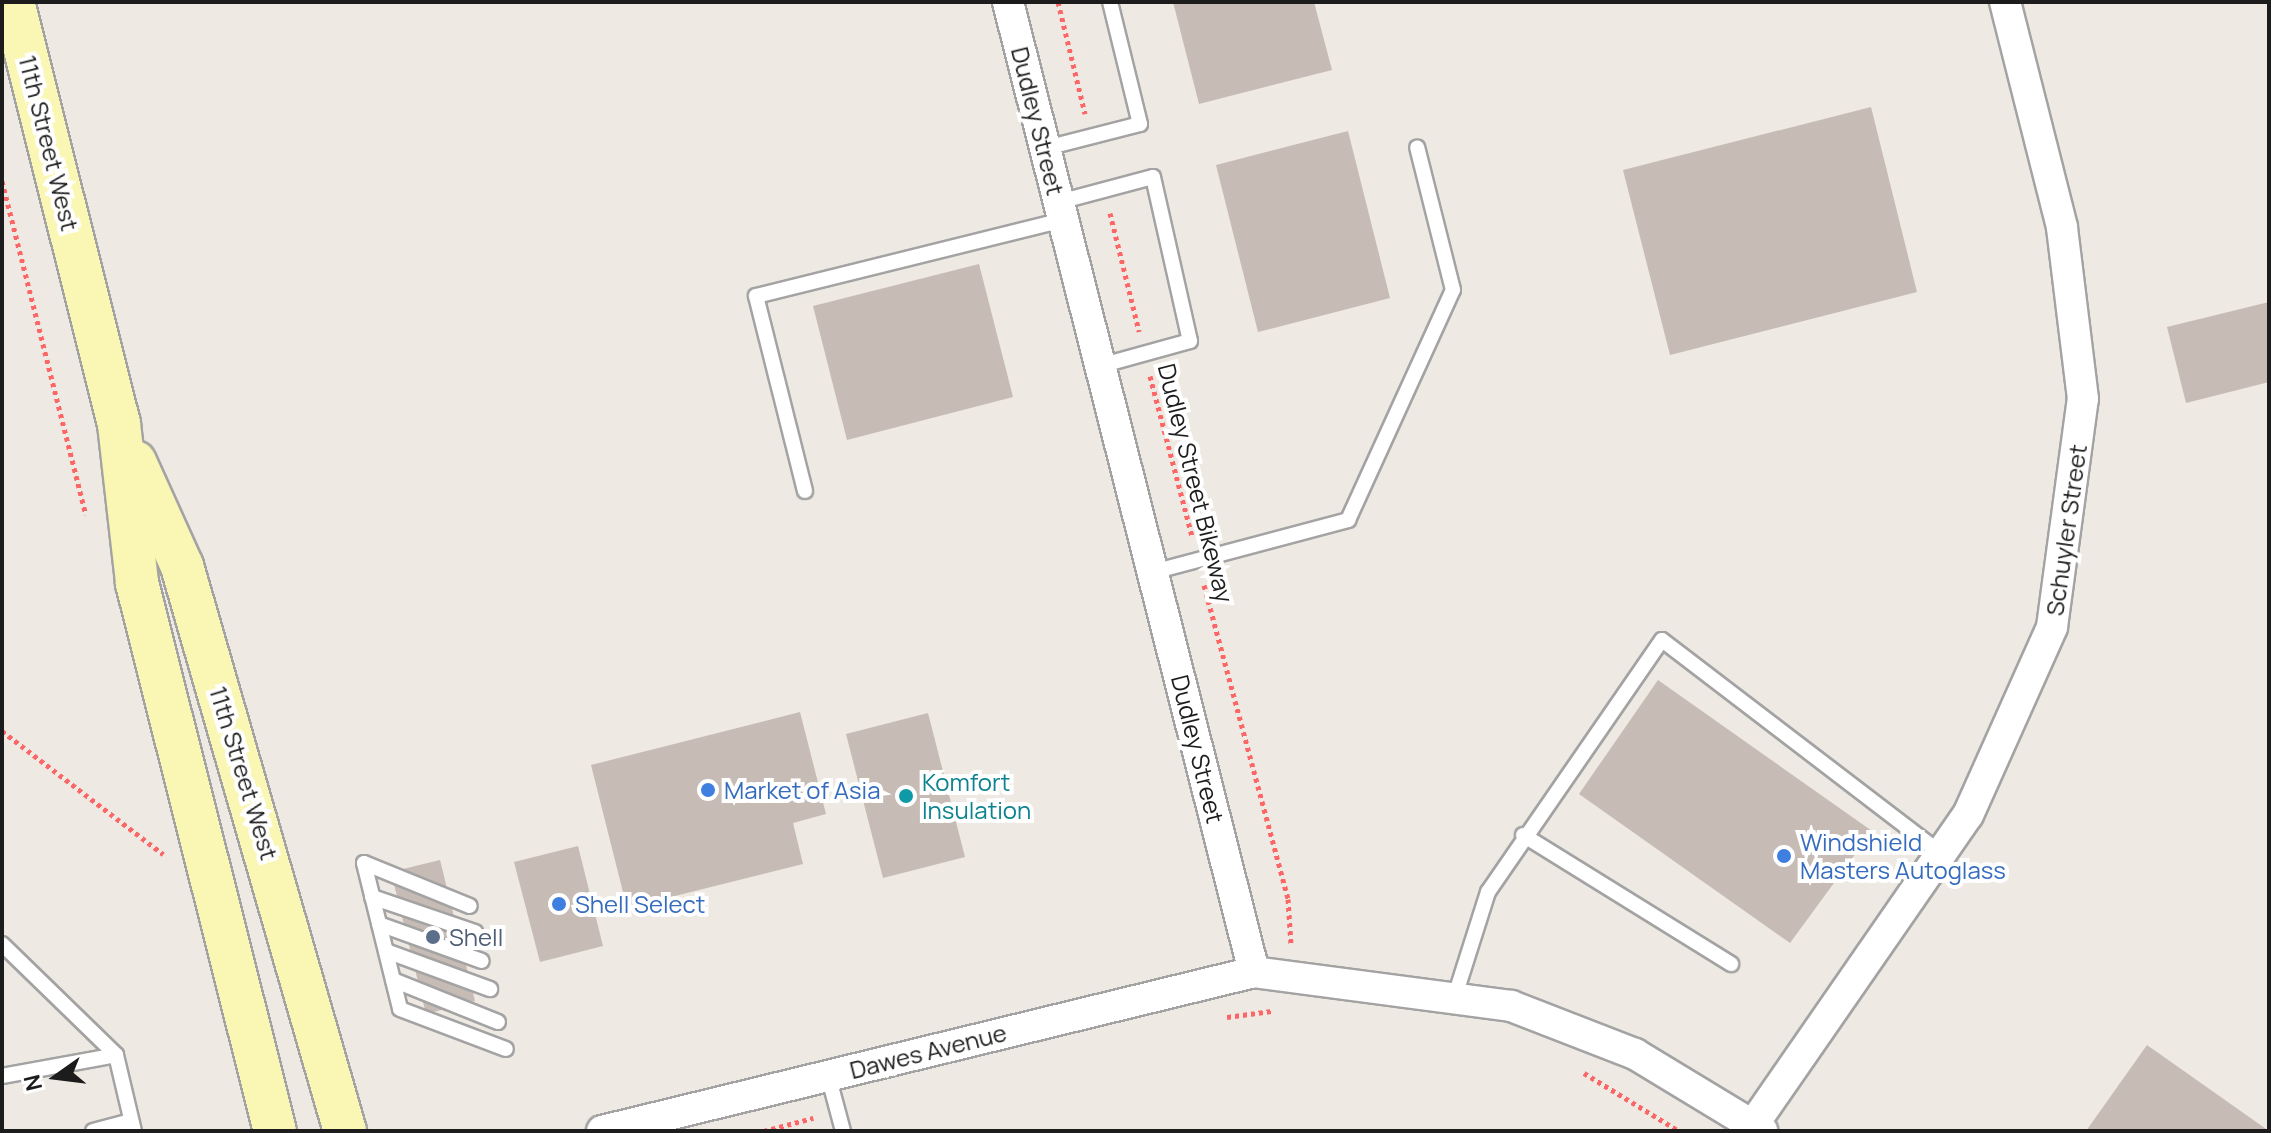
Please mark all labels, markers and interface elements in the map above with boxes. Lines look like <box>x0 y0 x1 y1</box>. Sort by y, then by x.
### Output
street label: Dudley Street <box>1006 44 1070 198</box>
street label: 11th Street West <box>13 52 85 234</box>
street label: Dudley Street Bikeway <box>1152 361 1240 605</box>
street label: Schuyler Street <box>2040 442 2092 618</box>
street label: Dudley Street <box>1166 672 1230 826</box>
street label: 11th Street West <box>204 683 284 863</box>
place label: Komfort Insulation <box>922 768 1031 824</box>
place label: Market of Asia <box>724 776 881 804</box>
marker: Market of Asia <box>699 781 717 799</box>
marker: Komfort Insulation <box>897 787 915 805</box>
place label: Windshield Masters Autoglass <box>1800 828 2006 884</box>
marker: Windshield Masters Autoglass <box>1775 847 1793 865</box>
place label: Shell Select <box>575 890 705 918</box>
marker: Shell Select <box>550 895 568 913</box>
place label: Shell <box>449 923 503 951</box>
marker: Shell <box>424 928 442 946</box>
street label: Dawes Avenue <box>847 1018 1009 1084</box>
north arrow <box>16 1037 96 1117</box>
text: N <box>16 1072 49 1094</box>

